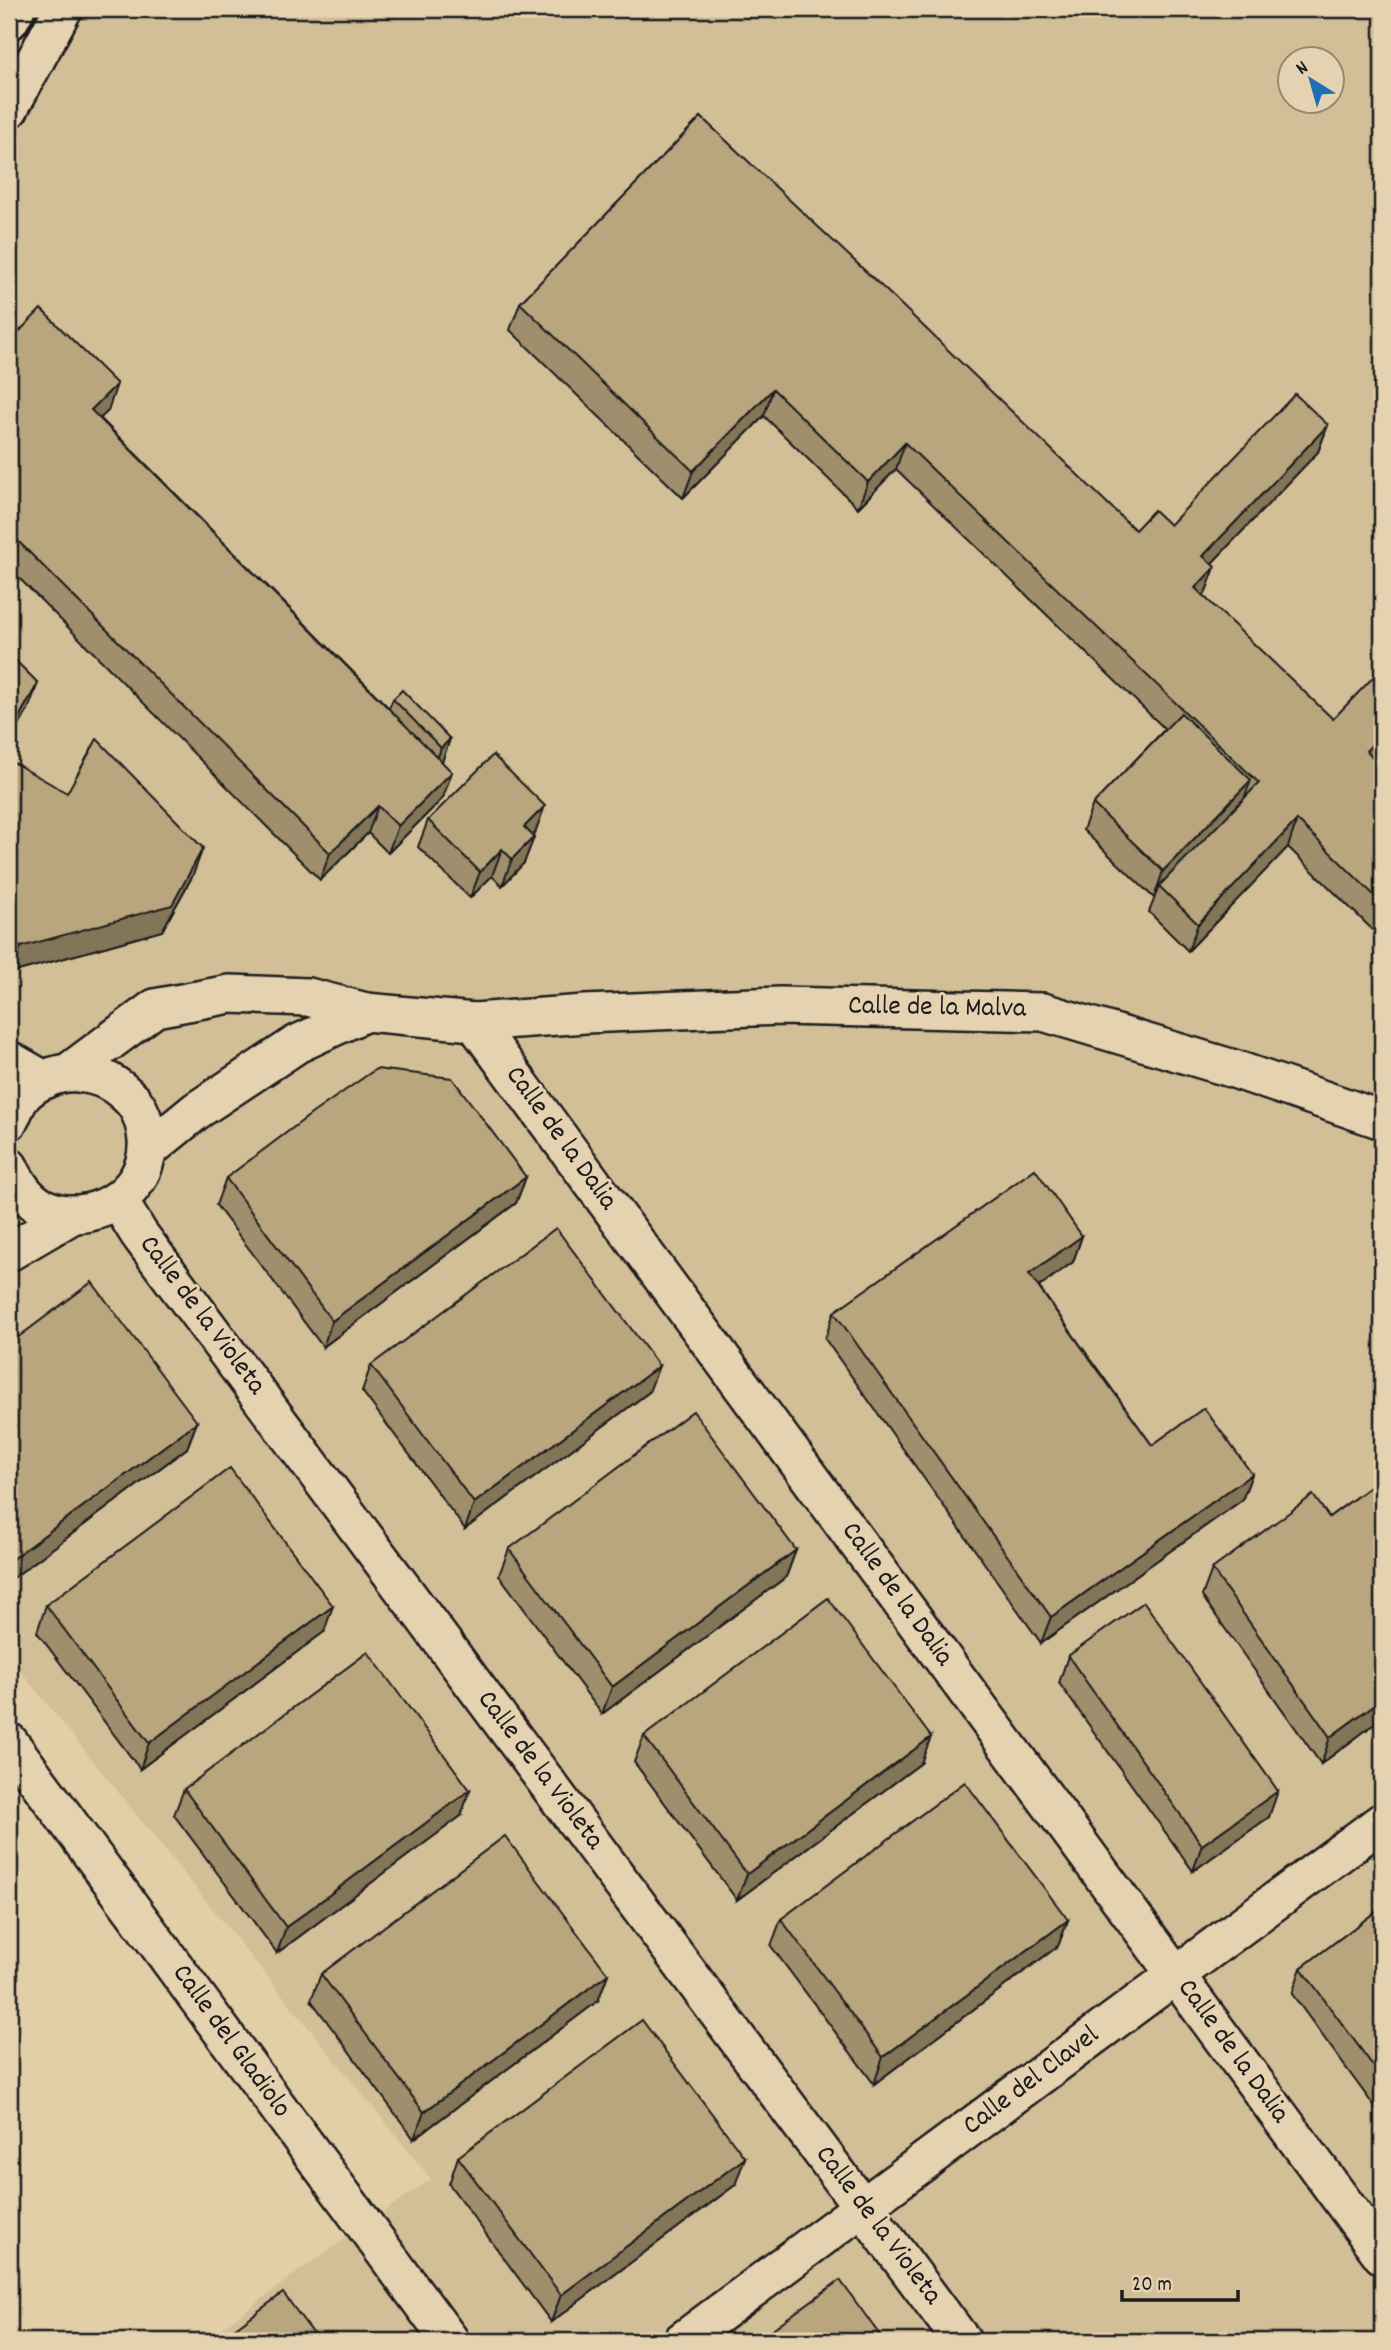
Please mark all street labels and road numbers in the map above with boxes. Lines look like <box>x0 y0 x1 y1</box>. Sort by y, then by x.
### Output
street label: Calle de la Malva <box>848 987 1027 1031</box>
street label: Calle de la Dalia <box>494 1059 627 1220</box>
street label: Calle de la Violeta <box>128 1228 275 1405</box>
street label: Calle de la Dalia <box>830 1515 963 1676</box>
street label: Calle de la Violeta <box>466 1683 613 1860</box>
street label: Calle del Gladiolo <box>161 1957 299 2127</box>
street label: Calle de la Dalia <box>1166 1972 1299 2133</box>
street label: Calle del Clavel <box>955 2017 1109 2147</box>
street label: Calle de la Violeta <box>804 2138 951 2315</box>

